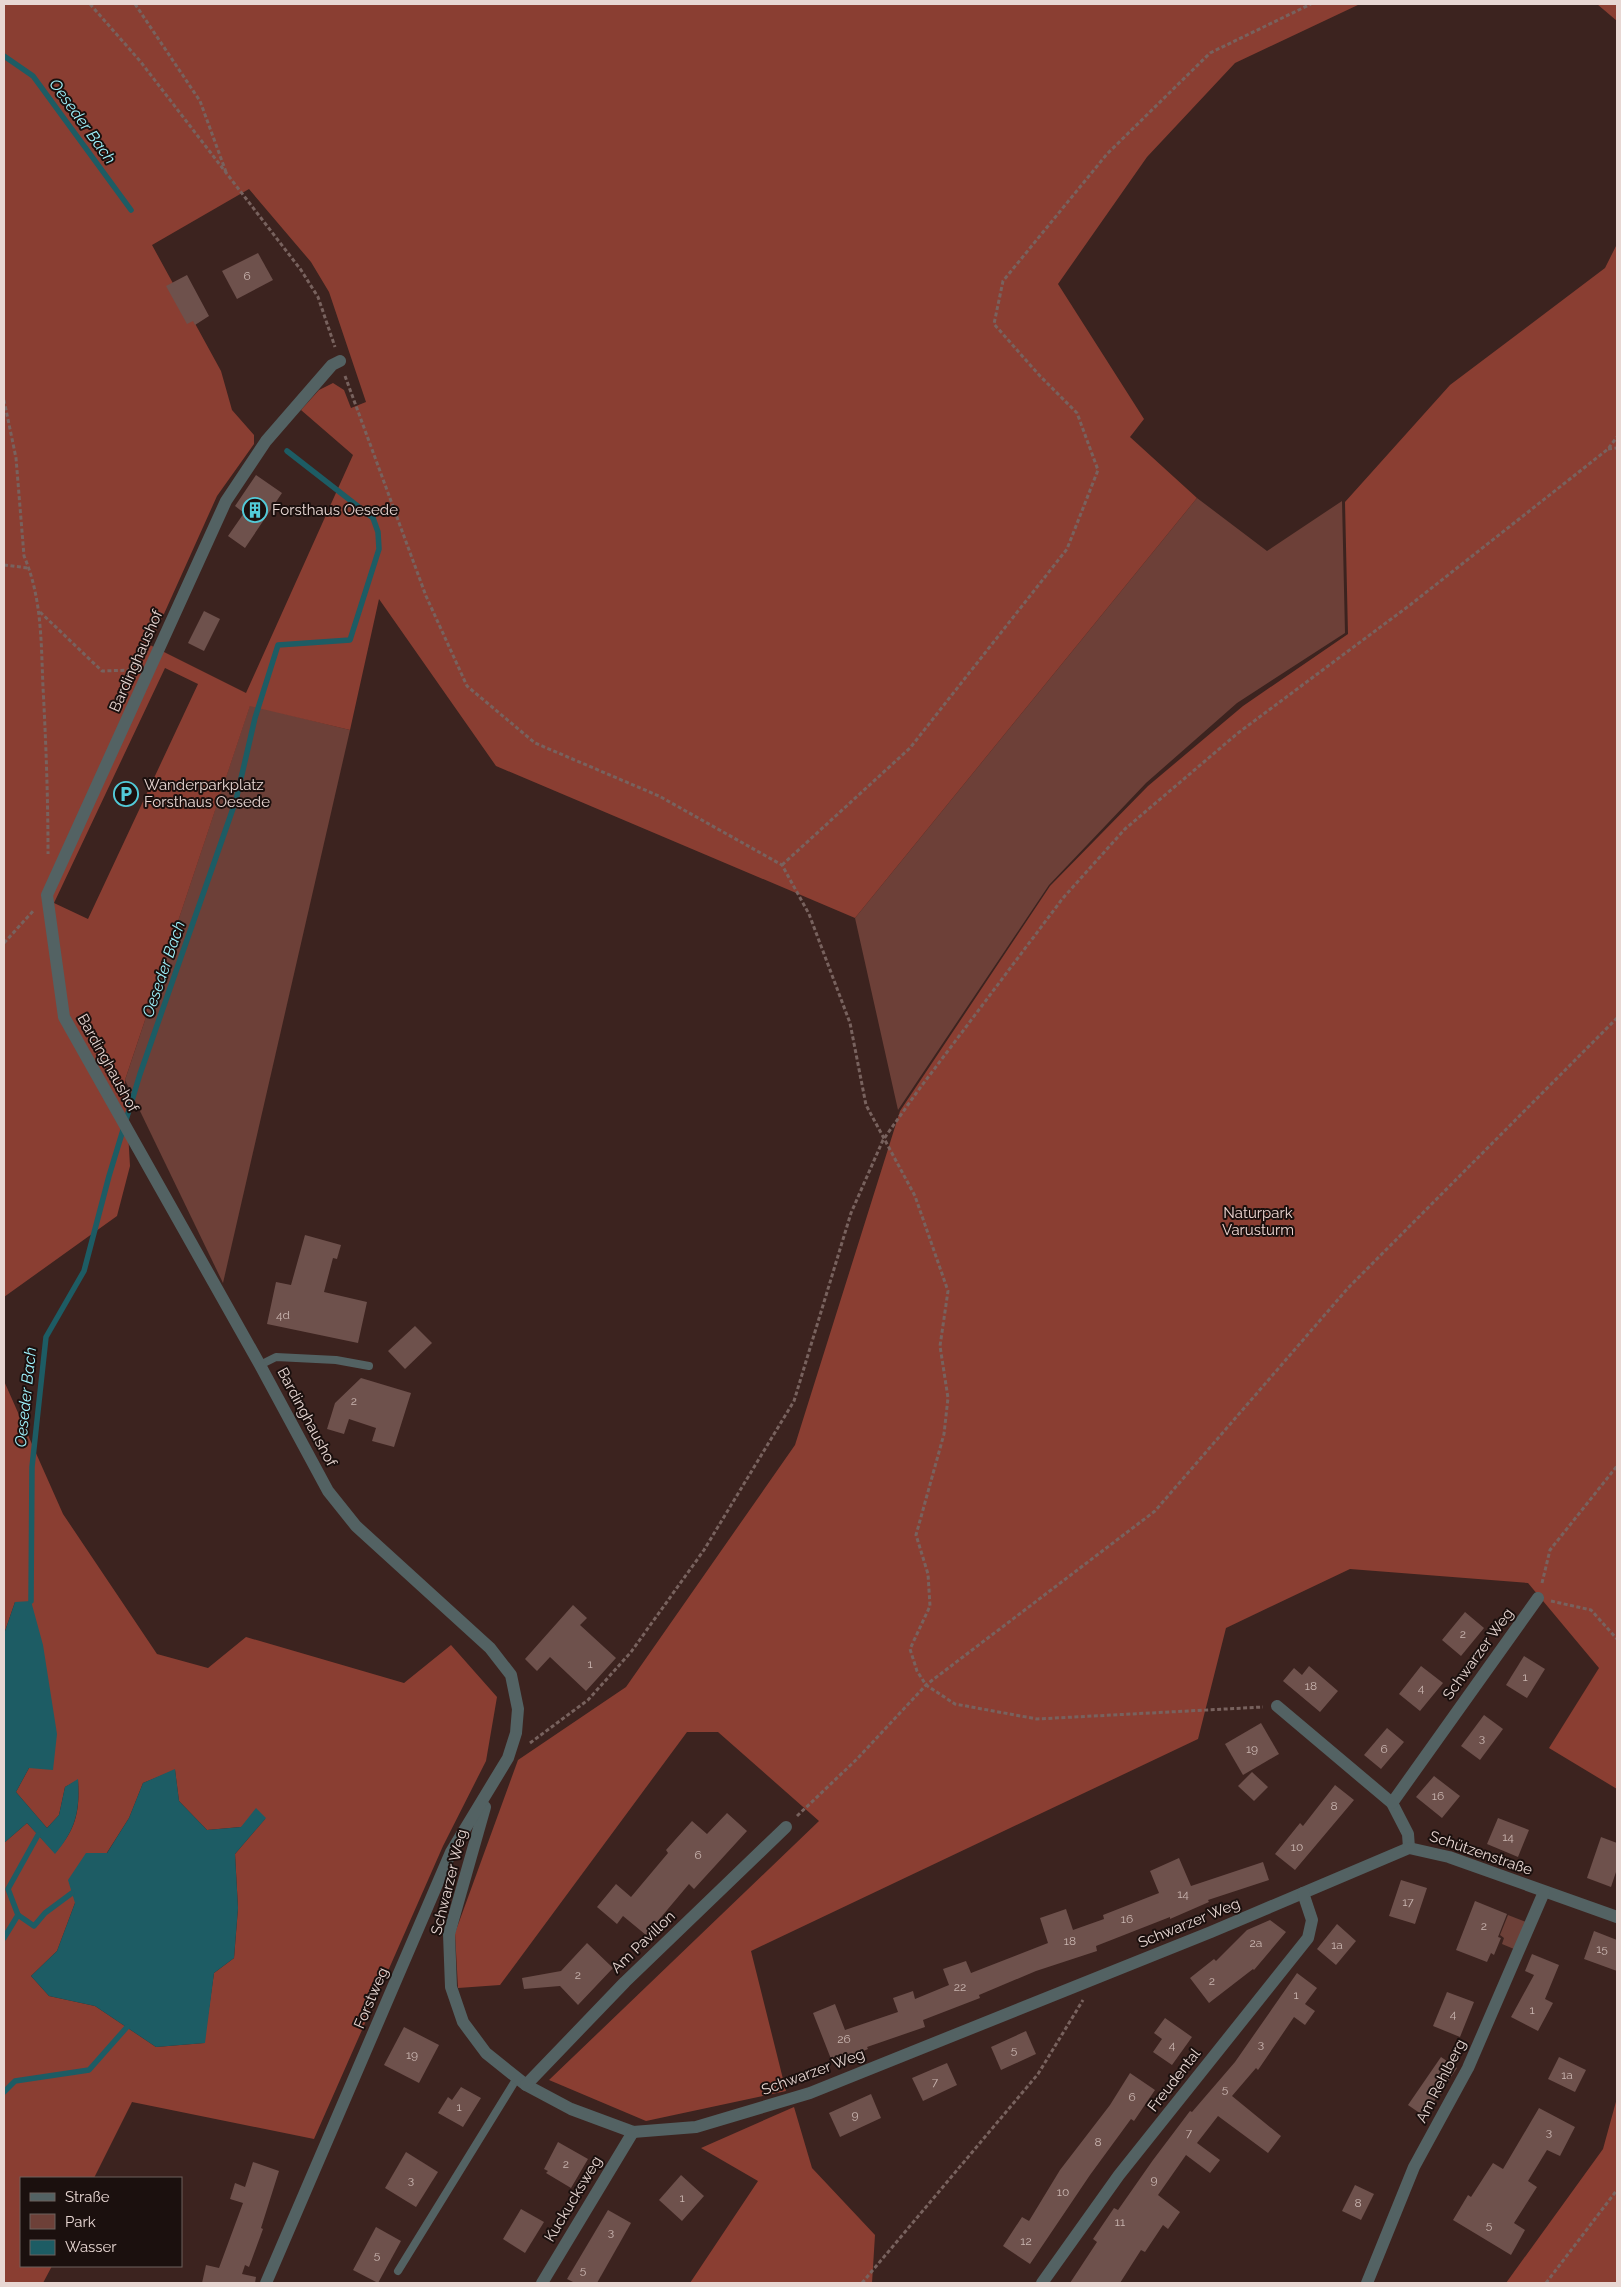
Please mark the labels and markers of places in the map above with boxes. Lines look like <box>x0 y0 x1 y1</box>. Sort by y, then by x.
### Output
building icon: Forsthaus Oesede <box>242 497 268 523</box>
place label: Forsthaus Oesede <box>272 501 398 519</box>
place label: Wanderparkplatz Forsthaus Oesede <box>144 776 270 811</box>
parking icon: Wanderparkplatz Forsthaus Oesede <box>113 781 139 807</box>

